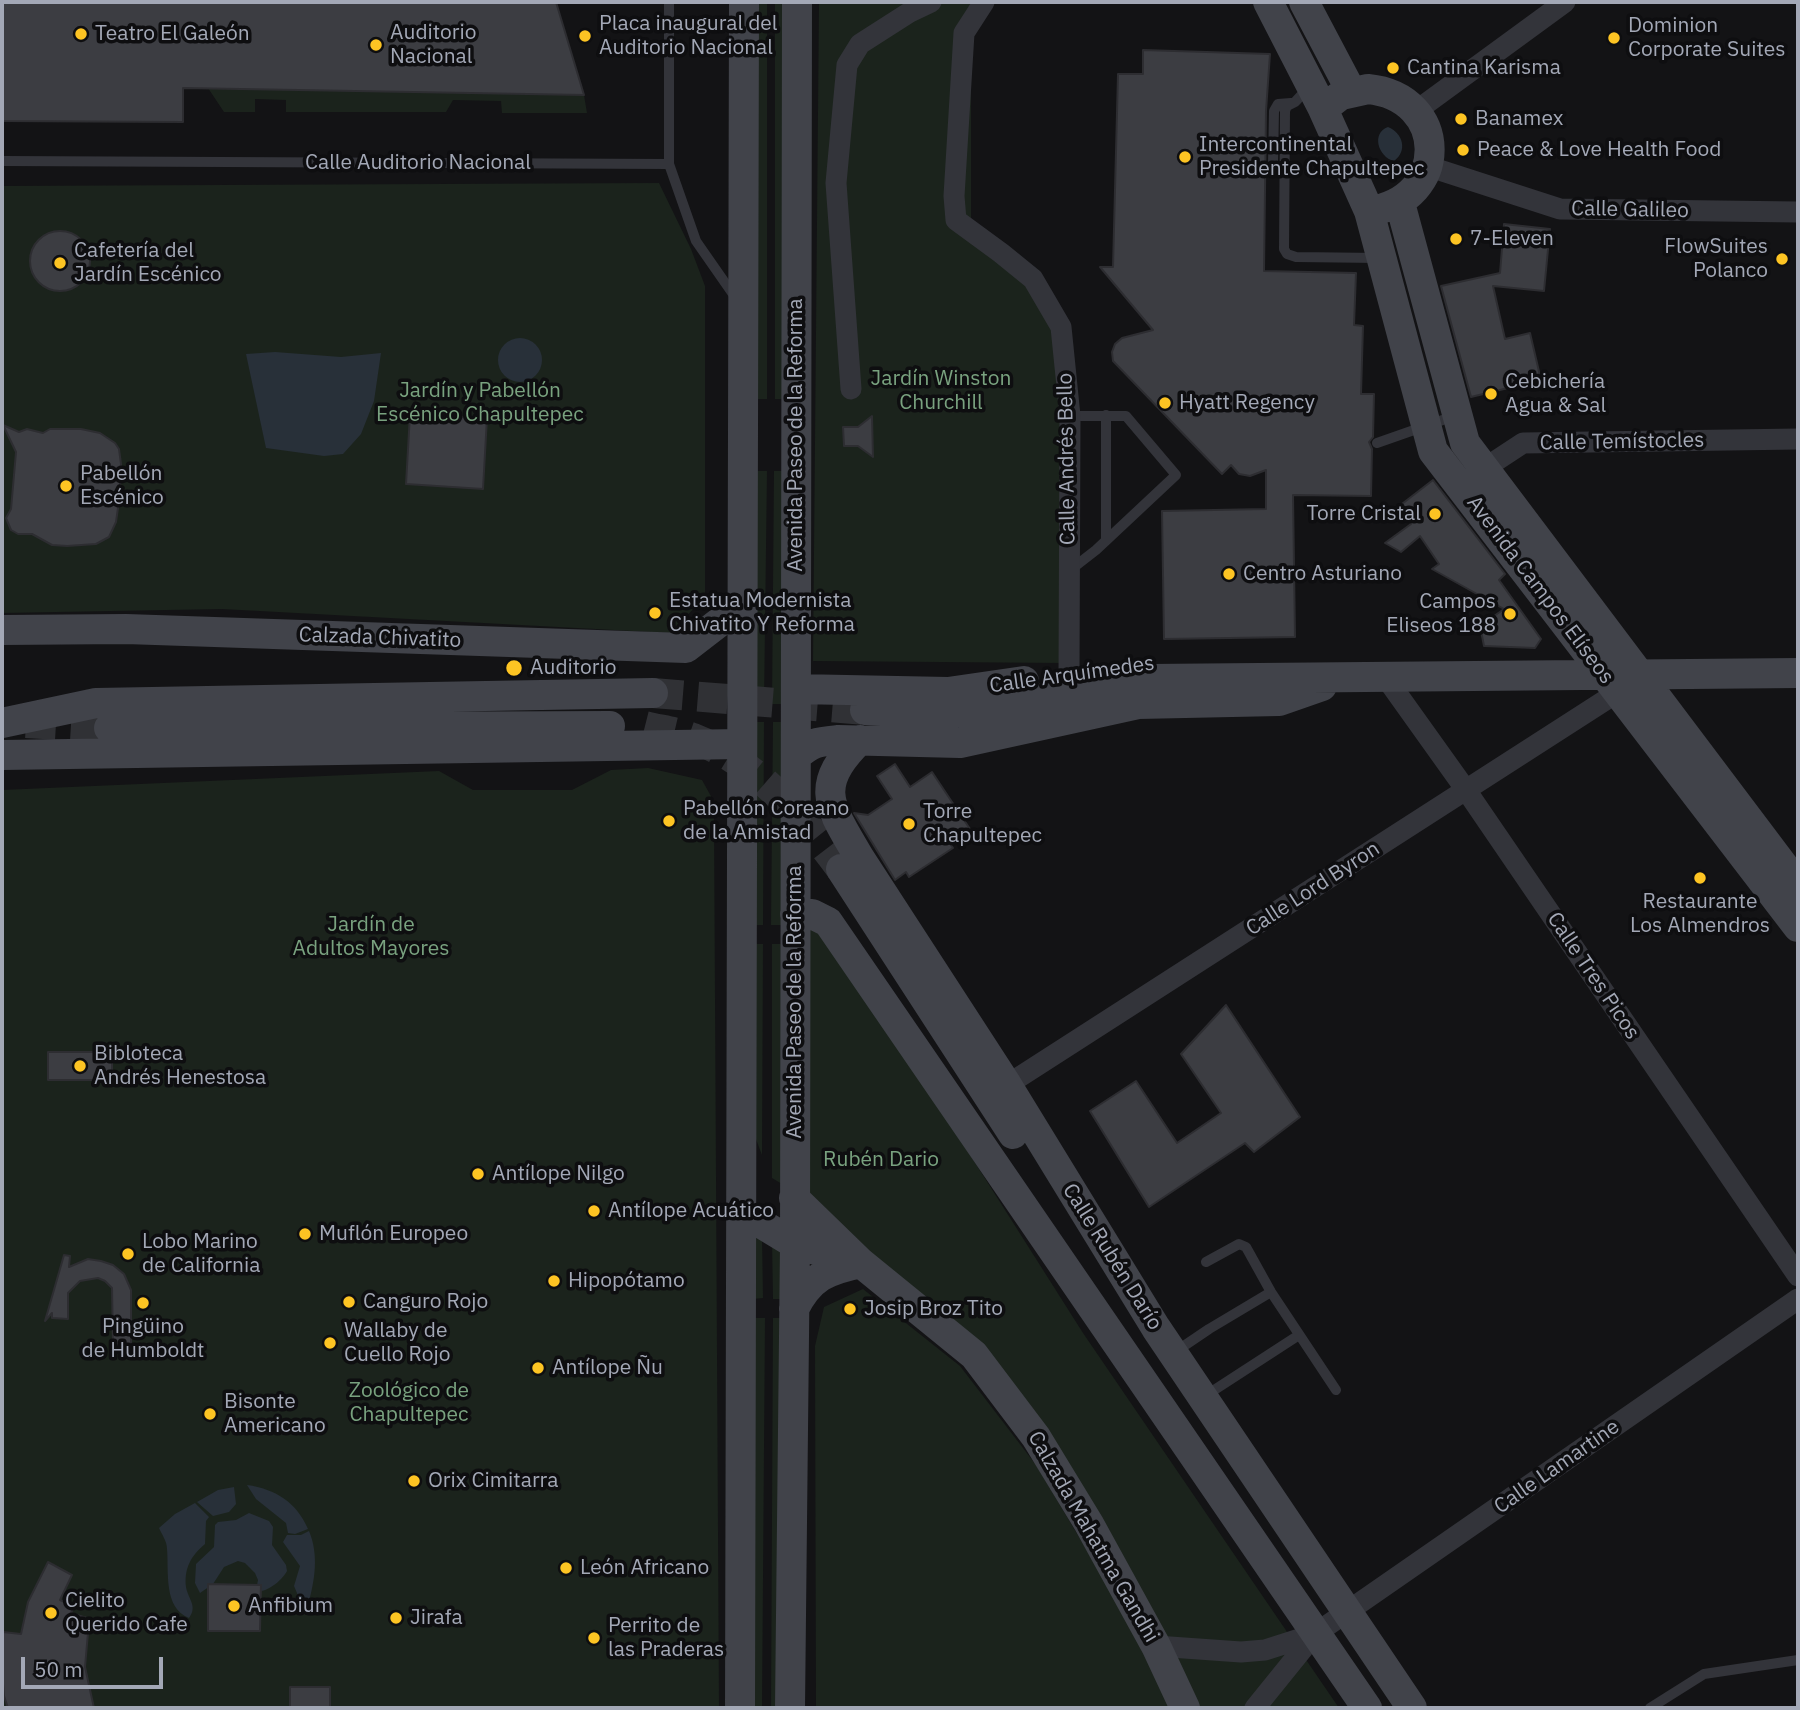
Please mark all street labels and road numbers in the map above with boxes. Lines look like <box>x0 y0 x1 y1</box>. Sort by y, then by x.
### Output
street label: Calle Auditorio Nacional <box>305 150 531 176</box>
street label: Calle Galileo <box>1571 196 1689 224</box>
street label: Avenida Paseo de la Reforma <box>783 298 809 572</box>
street label: Calle Andrés Bello <box>1053 373 1081 545</box>
street label: Calle Temístocles <box>1539 428 1705 456</box>
street label: Avenida Campos Elíseos <box>1461 491 1619 689</box>
street label: Calzada Chivatito <box>298 623 462 653</box>
street label: Calle Arquímedes <box>988 651 1156 699</box>
street label: Calle Lord Byron <box>1242 836 1384 942</box>
street label: Avenida Paseo de la Reforma <box>782 865 808 1139</box>
street label: Calle Tres Picos <box>1541 908 1645 1044</box>
street label: Calle Rubén Darío <box>1057 1179 1167 1335</box>
street label: Calle Lamartine <box>1489 1414 1625 1520</box>
street label: Calzada Mahatma Gandhi <box>1022 1427 1164 1647</box>

